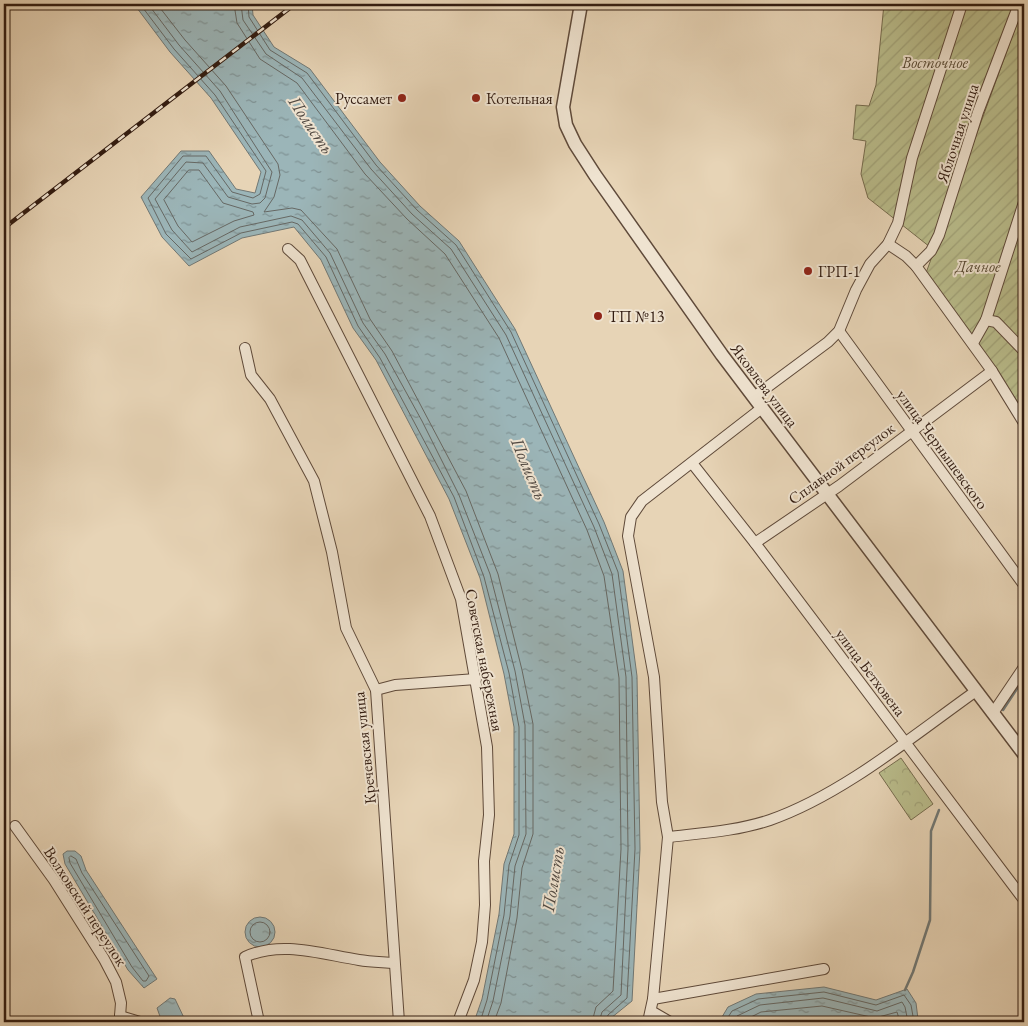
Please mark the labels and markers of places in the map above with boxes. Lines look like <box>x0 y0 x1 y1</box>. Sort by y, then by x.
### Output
place label: Руссамет <box>335 88 392 109</box>
place label: Котельная <box>486 88 553 109</box>
marker: Руссамет <box>396 92 408 104</box>
marker: Котельная <box>470 92 482 104</box>
place label: ГРП-1 <box>818 261 860 282</box>
marker: ГРП-1 <box>802 265 814 277</box>
place label: ТП №13 <box>608 306 665 327</box>
marker: ТП №13 <box>592 310 604 322</box>

